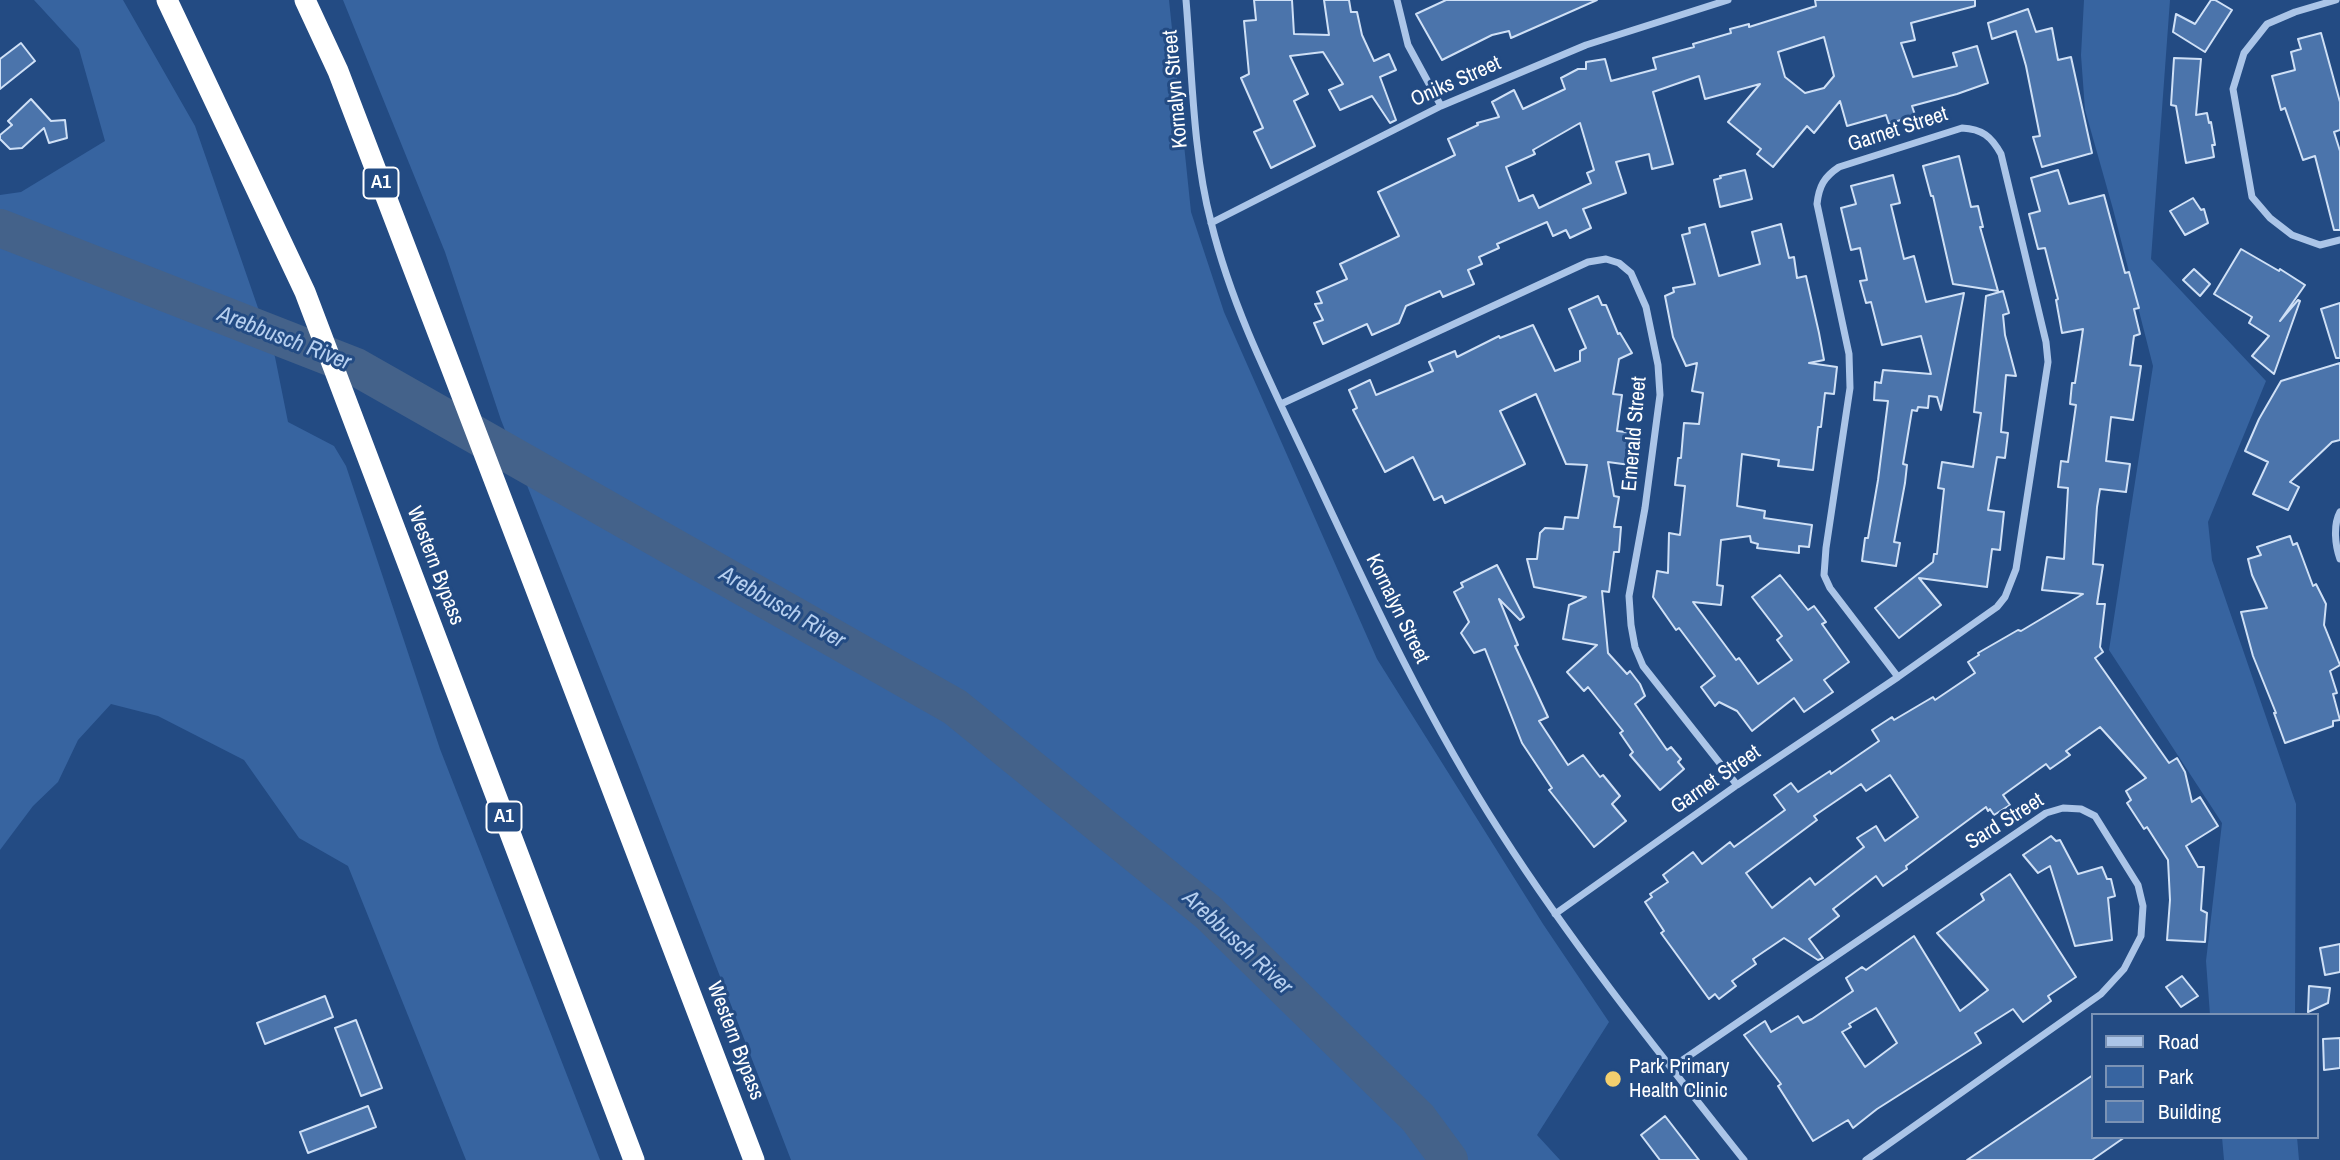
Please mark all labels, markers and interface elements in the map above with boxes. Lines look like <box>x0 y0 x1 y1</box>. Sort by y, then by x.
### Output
street label: Kornalyn Street <box>1158 29 1194 149</box>
street label: Oniks Street <box>1407 51 1505 113</box>
street label: Garnet Street <box>1845 102 1951 158</box>
road number: A1 <box>364 168 398 198</box>
water label: Arebbusch River <box>213 301 355 377</box>
street label: Emerald Street <box>1617 376 1653 492</box>
street label: Western Bypass <box>401 503 469 629</box>
street label: Kornalyn Street <box>1360 550 1434 668</box>
water label: Arebbusch River <box>714 561 850 655</box>
street label: Garnet Street <box>1666 740 1766 820</box>
street label: Sard Street <box>1961 788 2049 856</box>
road number: A1 <box>486 802 522 832</box>
water label: Arebbusch River <box>1176 885 1298 1001</box>
street label: Western Bypass <box>701 978 769 1104</box>
legend <box>2092 1013 2319 1139</box>
text: Road <box>2158 1027 2199 1056</box>
place label: Park Primary Health Clinic <box>1629 1054 1729 1104</box>
text: Park <box>2158 1062 2193 1091</box>
marker: Park Primary Health Clinic <box>1603 1069 1623 1089</box>
text: Building <box>2158 1097 2221 1126</box>

